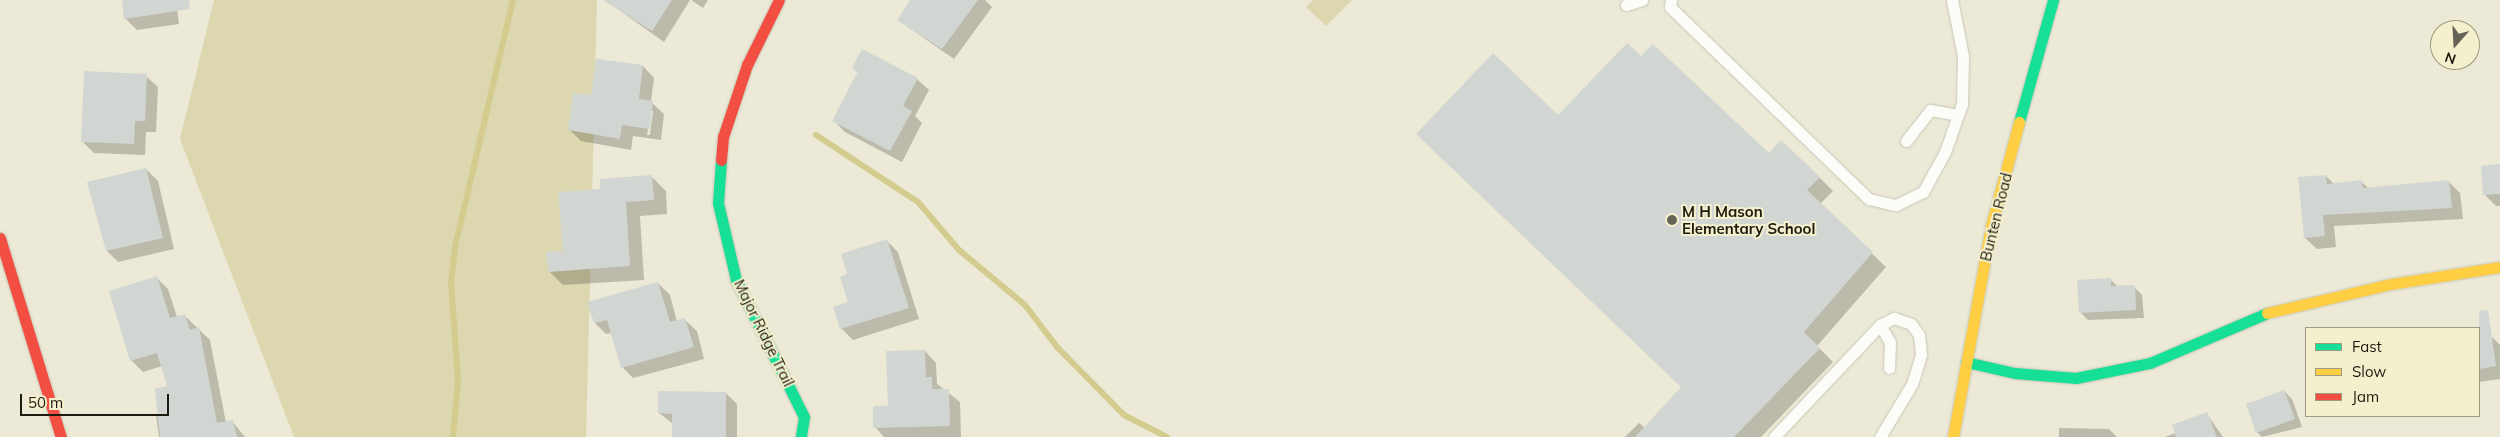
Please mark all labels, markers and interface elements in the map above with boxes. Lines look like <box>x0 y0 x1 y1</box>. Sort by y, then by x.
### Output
north arrow <box>2430 20 2480 70</box>
text: N <box>2443 48 2458 68</box>
street label: Bunten Road <box>1976 171 2016 263</box>
place label: M H Mason Elementary School <box>1682 202 1815 237</box>
marker: M H Mason Elementary School <box>1666 214 1678 226</box>
street label: Major Ridge Trail <box>730 277 798 389</box>
legend <box>2305 327 2480 417</box>
text: Fast <box>2352 337 2382 356</box>
text: Slow <box>2352 362 2386 381</box>
scale bar <box>22 384 171 416</box>
text: Jam <box>2352 387 2379 406</box>
text: 50 m <box>28 393 63 412</box>

